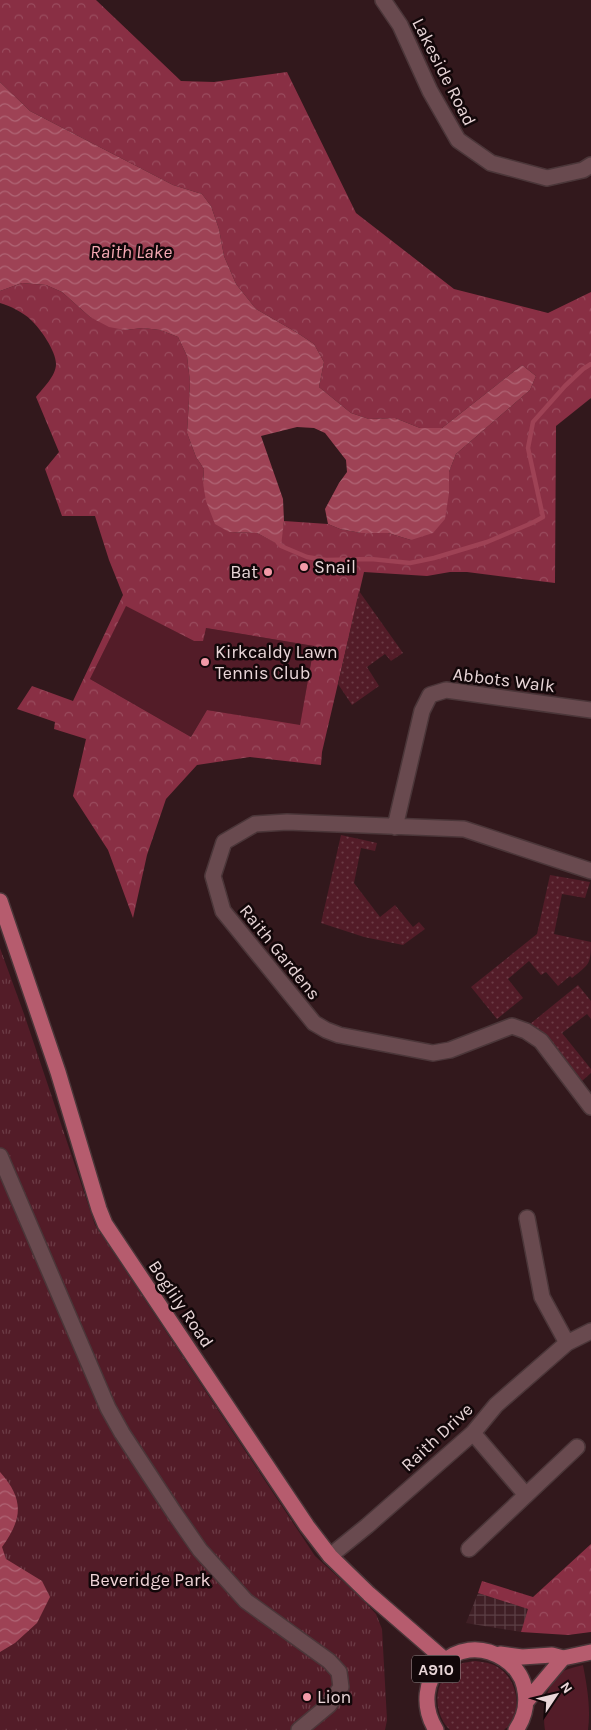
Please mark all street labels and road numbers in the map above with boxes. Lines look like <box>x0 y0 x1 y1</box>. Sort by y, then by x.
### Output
street label: Lakeside Road <box>407 14 481 130</box>
street label: Abbots Walk <box>452 663 556 697</box>
street label: Raith Gardens <box>235 900 325 1004</box>
street label: Boglily Road <box>144 1256 218 1352</box>
street label: Raith Drive <box>396 1398 478 1476</box>
road number: A910 <box>412 1656 460 1682</box>

